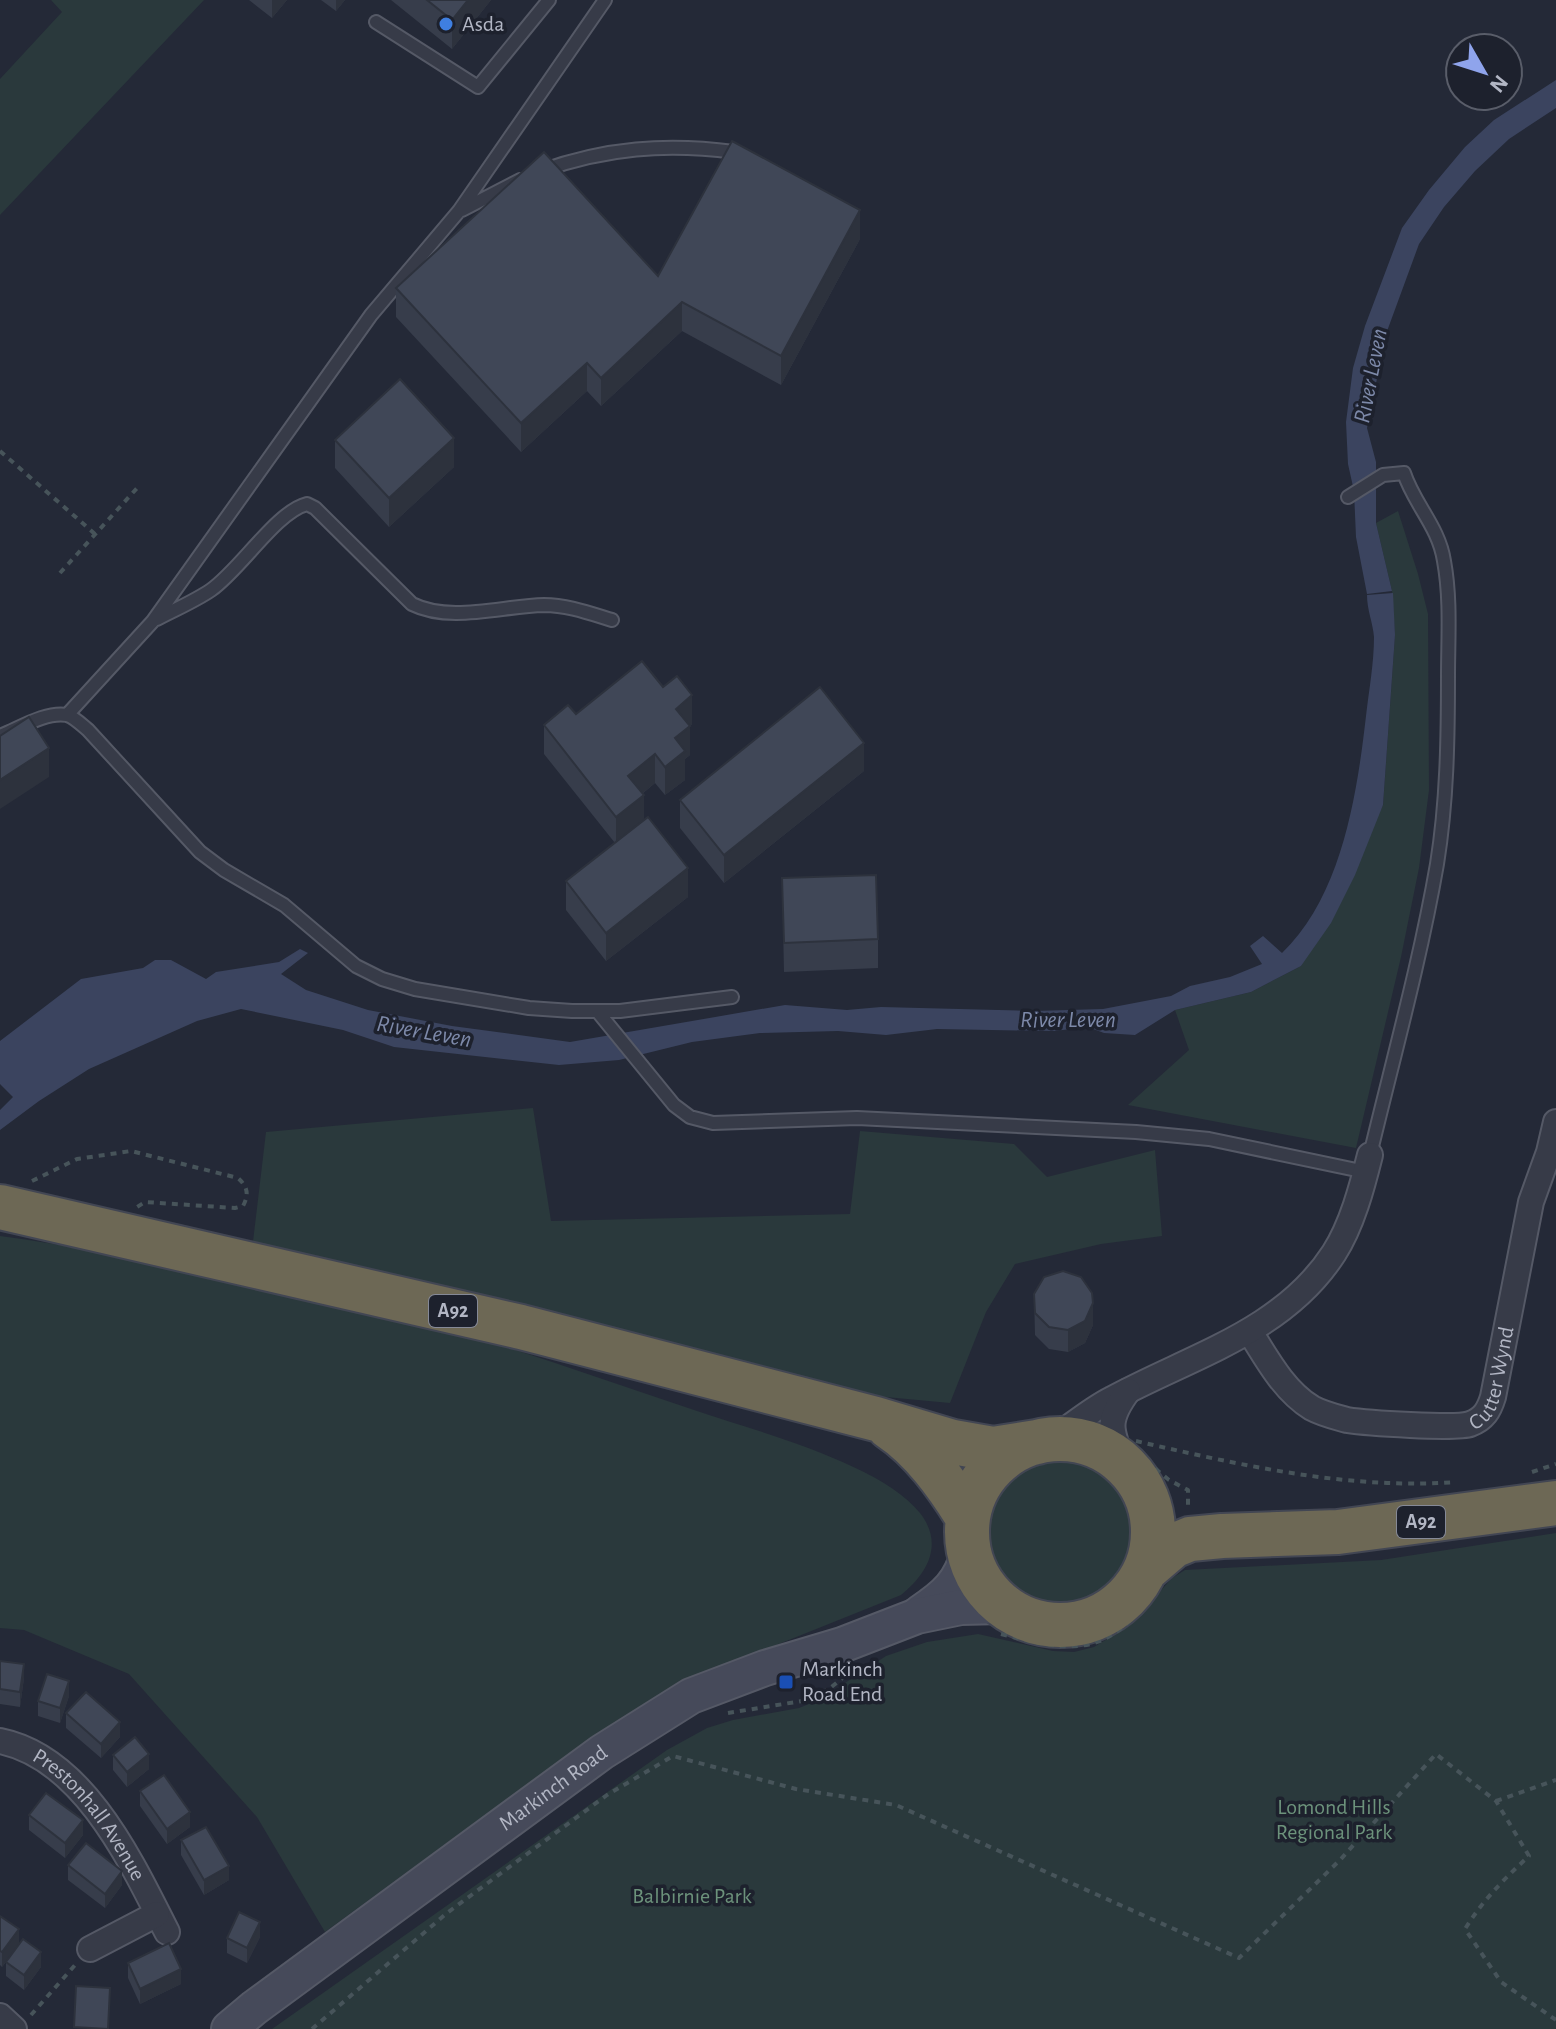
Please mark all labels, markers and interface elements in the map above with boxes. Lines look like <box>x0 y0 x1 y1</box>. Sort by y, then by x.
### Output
place label: Asda <box>462 13 504 35</box>
marker: Asda <box>437 15 455 33</box>
north arrow <box>1444 32 1524 112</box>
text: N <box>1485 71 1512 97</box>
water label: River Leven <box>1350 327 1392 425</box>
water label: River Leven <box>1020 1008 1116 1032</box>
water label: River Leven <box>375 1012 473 1052</box>
road number: A92 <box>429 1295 477 1327</box>
street label: Cutter Wynd <box>1465 1325 1518 1434</box>
road number: A92 <box>1397 1506 1445 1538</box>
place label: Markinch Road End <box>802 1658 883 1705</box>
marker: Markinch Road End <box>777 1673 795 1691</box>
street label: Markinch Road <box>495 1741 611 1835</box>
street label: Prestonhall Avenue <box>29 1744 150 1884</box>
park label: Lomond Hills Regional Park <box>1276 1796 1392 1843</box>
park label: Balbirnie Park <box>632 1885 752 1907</box>

